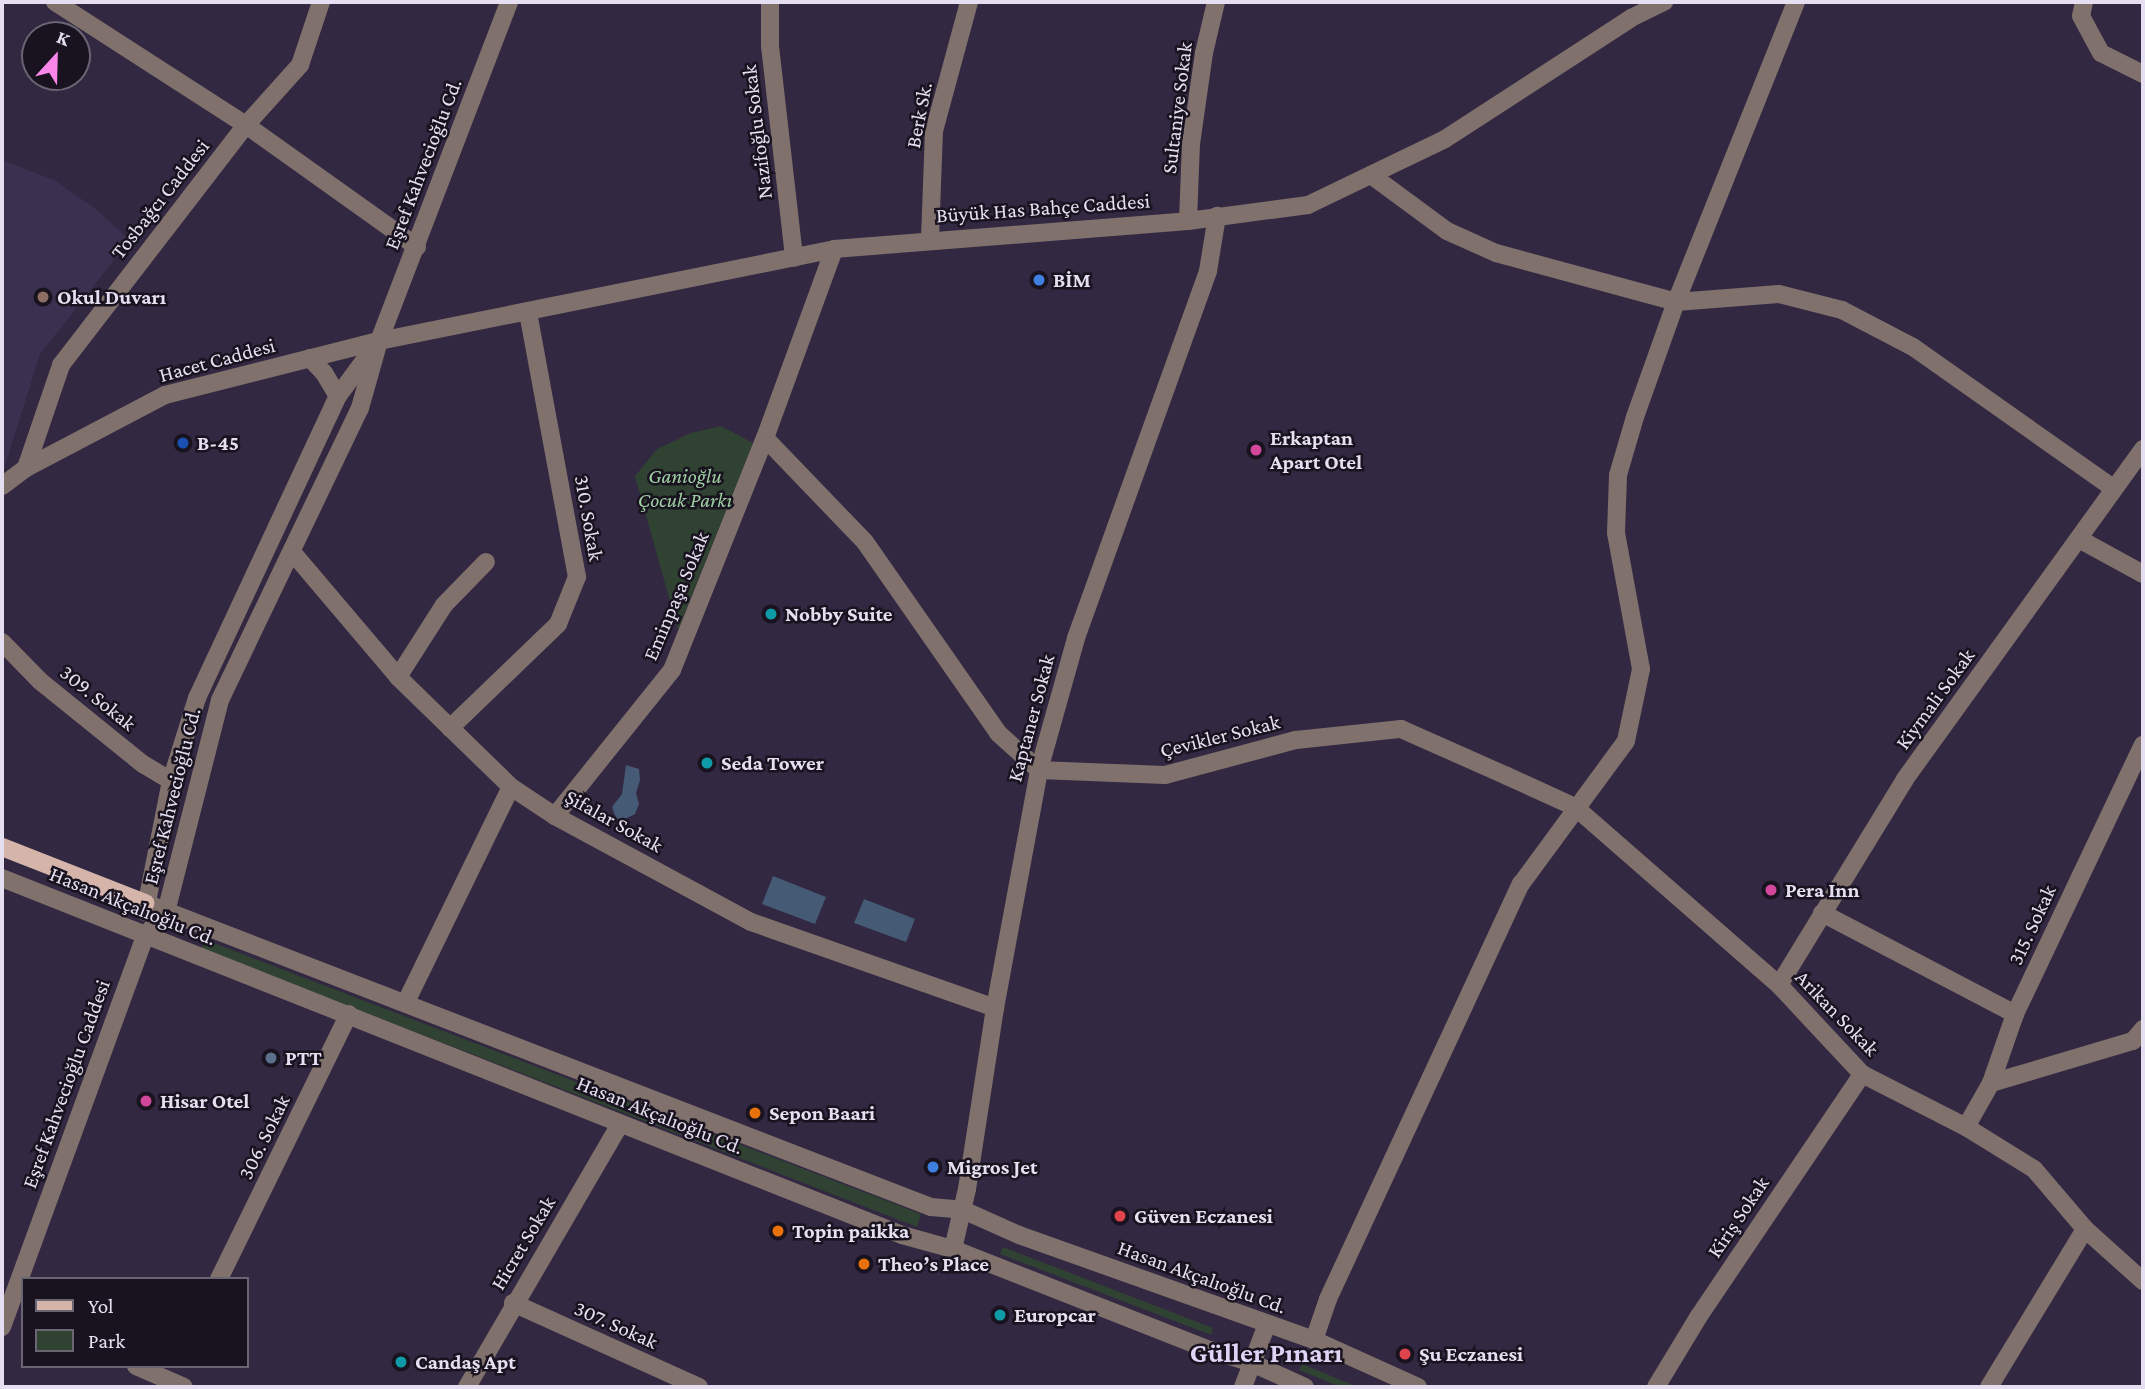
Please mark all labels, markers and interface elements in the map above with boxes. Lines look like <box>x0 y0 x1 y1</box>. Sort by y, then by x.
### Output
north arrow <box>21 21 91 91</box>
text: K <box>54 26 73 50</box>
street label: Sultaniye Sokak <box>1156 41 1198 175</box>
street label: Nazifoğlu Sokak <box>736 63 778 201</box>
street label: Eşref Kahvecioğlu Cd. <box>379 75 467 253</box>
street label: Berk Sk. <box>900 80 938 150</box>
street label: Tosbağcı Caddesi <box>105 134 215 264</box>
street label: Büyük Has Bahçe Caddesi <box>935 188 1151 228</box>
place label: BİM <box>1053 267 1091 293</box>
marker: BİM <box>1031 272 1047 288</box>
place label: Okul Duvarı <box>57 284 166 310</box>
marker: Okul Duvarı <box>35 289 51 305</box>
street label: Hacet Caddesi <box>156 332 278 388</box>
place label: Erkaptan Apart Otel <box>1270 425 1362 475</box>
place label: B-45 <box>197 430 239 456</box>
marker: B-45 <box>175 435 191 451</box>
marker: Erkaptan Apart Otel <box>1248 442 1264 458</box>
park label: Ganioğlu Çocuk Parkı <box>638 463 732 513</box>
street label: 310. Sokak <box>569 473 609 563</box>
street label: Eminpaşa Sokak <box>638 528 714 664</box>
place label: Nobby Suite <box>785 601 893 627</box>
marker: Nobby Suite <box>763 606 779 622</box>
street label: Kiymali Sokak <box>1890 644 1980 754</box>
street label: Kaptaner Sokak <box>1002 651 1060 785</box>
street label: 309. Sokak <box>55 660 141 736</box>
street label: Eşref Kahvecioğlu Cd. <box>138 705 206 887</box>
street label: Çevikler Sokak <box>1157 709 1283 763</box>
place label: Seda Tower <box>721 750 824 776</box>
marker: Seda Tower <box>699 755 715 771</box>
street label: Şifalar Sokak <box>561 784 667 858</box>
street label: Hasan Akçalıoğlu Cd. <box>46 861 220 951</box>
place label: Pera Inn <box>1785 877 1859 903</box>
street label: 315. Sokak <box>2003 881 2061 969</box>
marker: Pera Inn <box>1763 882 1779 898</box>
street label: Arikan Sokak <box>1790 965 1884 1061</box>
street label: Eşref Kahvecioğlu Caddesi <box>17 976 115 1192</box>
place label: PTT <box>285 1045 322 1071</box>
marker: PTT <box>263 1050 279 1066</box>
street label: Hasan Akçalıoğlu Cd. <box>573 1070 747 1160</box>
place label: Hisar Otel <box>160 1088 249 1114</box>
street label: 306. Sokak <box>233 1091 295 1183</box>
marker: Hisar Otel <box>138 1093 154 1109</box>
place label: Sepon Baari <box>769 1100 875 1126</box>
marker: Sepon Baari <box>747 1105 763 1121</box>
place label: Migros Jet <box>947 1154 1038 1180</box>
marker: Migros Jet <box>925 1159 941 1175</box>
street label: Kiriş Sokak <box>1702 1172 1774 1262</box>
street label: Hicret Sokak <box>485 1191 561 1295</box>
place label: Güven Eczanesi <box>1134 1203 1273 1229</box>
marker: Güven Eczanesi <box>1112 1208 1128 1224</box>
place label: Topin paikka <box>792 1218 909 1244</box>
marker: Topin paikka <box>770 1223 786 1239</box>
street label: Hasan Akçalıoğlu Cd. <box>1114 1235 1290 1319</box>
place label: Theo’s Place <box>878 1251 989 1277</box>
marker: Theo’s Place <box>856 1256 872 1272</box>
legend <box>21 1277 248 1368</box>
text: Yol <box>88 1294 114 1318</box>
street label: 307. Sokak <box>570 1295 662 1355</box>
place label: Europcar <box>1014 1302 1096 1328</box>
marker: Europcar <box>992 1307 1008 1323</box>
text: Park <box>88 1329 125 1353</box>
district label: Güller Pınarı <box>1190 1336 1342 1370</box>
place label: Şu Eczanesi <box>1419 1341 1523 1367</box>
marker: Şu Eczanesi <box>1397 1346 1413 1362</box>
place label: Candaş Apt <box>415 1349 516 1375</box>
marker: Candaş Apt <box>393 1354 409 1370</box>

